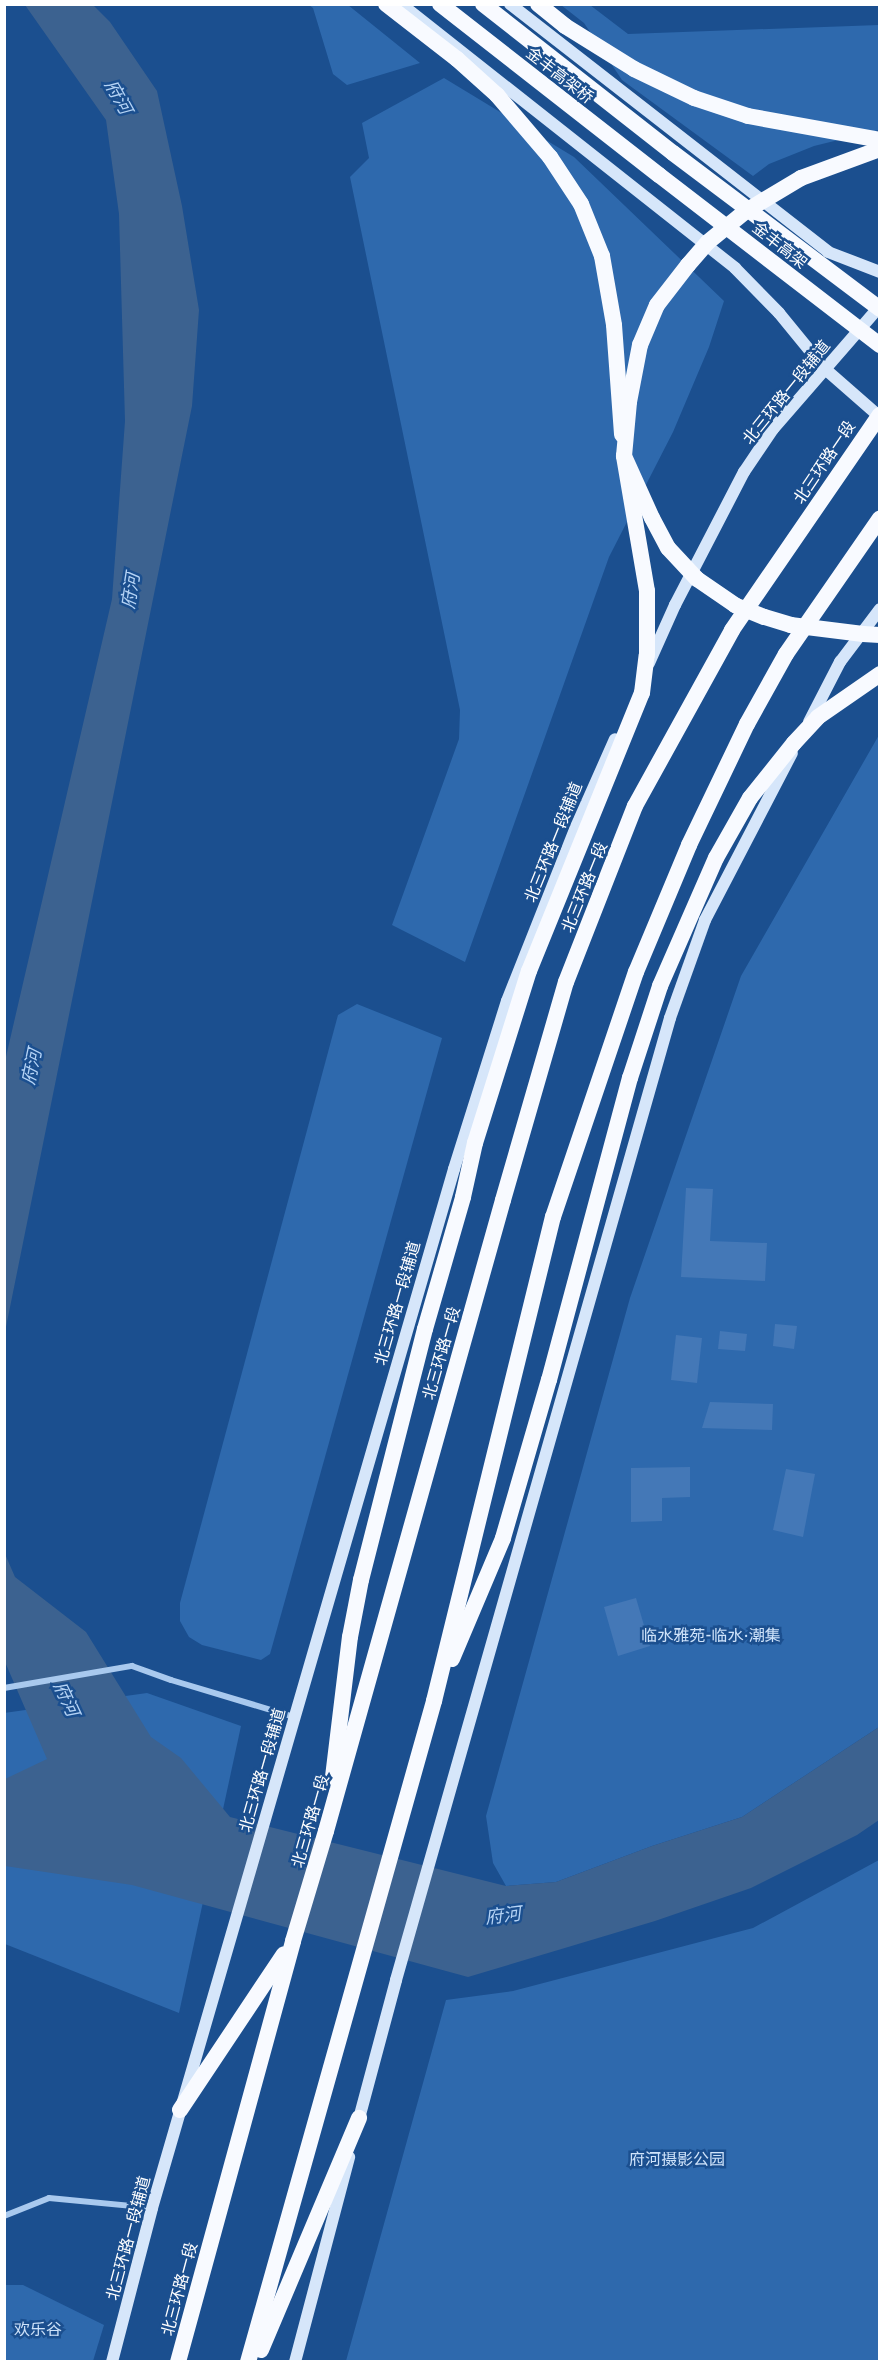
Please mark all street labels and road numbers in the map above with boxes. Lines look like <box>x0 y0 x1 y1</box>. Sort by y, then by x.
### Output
street label: 金丰高架桥 <box>523 43 597 107</box>
street label: 金丰高架 <box>749 218 811 272</box>
street label: 北三环路一段辅道 <box>738 336 834 448</box>
street label: 北三环路一段 <box>789 417 859 507</box>
street label: 北三环路一段辅道 <box>520 779 586 905</box>
street label: 北三环路一段 <box>557 839 611 935</box>
street label: 北三环路一段辅道 <box>370 1239 424 1367</box>
street label: 北三环路一段 <box>419 1304 463 1402</box>
street label: 北三环路一段辅道 <box>235 1706 289 1834</box>
street label: 北三环路一段 <box>288 1772 332 1870</box>
street label: 北三环路一段辅道 <box>102 2174 154 2302</box>
street label: 北三环路一段 <box>157 2240 201 2338</box>

